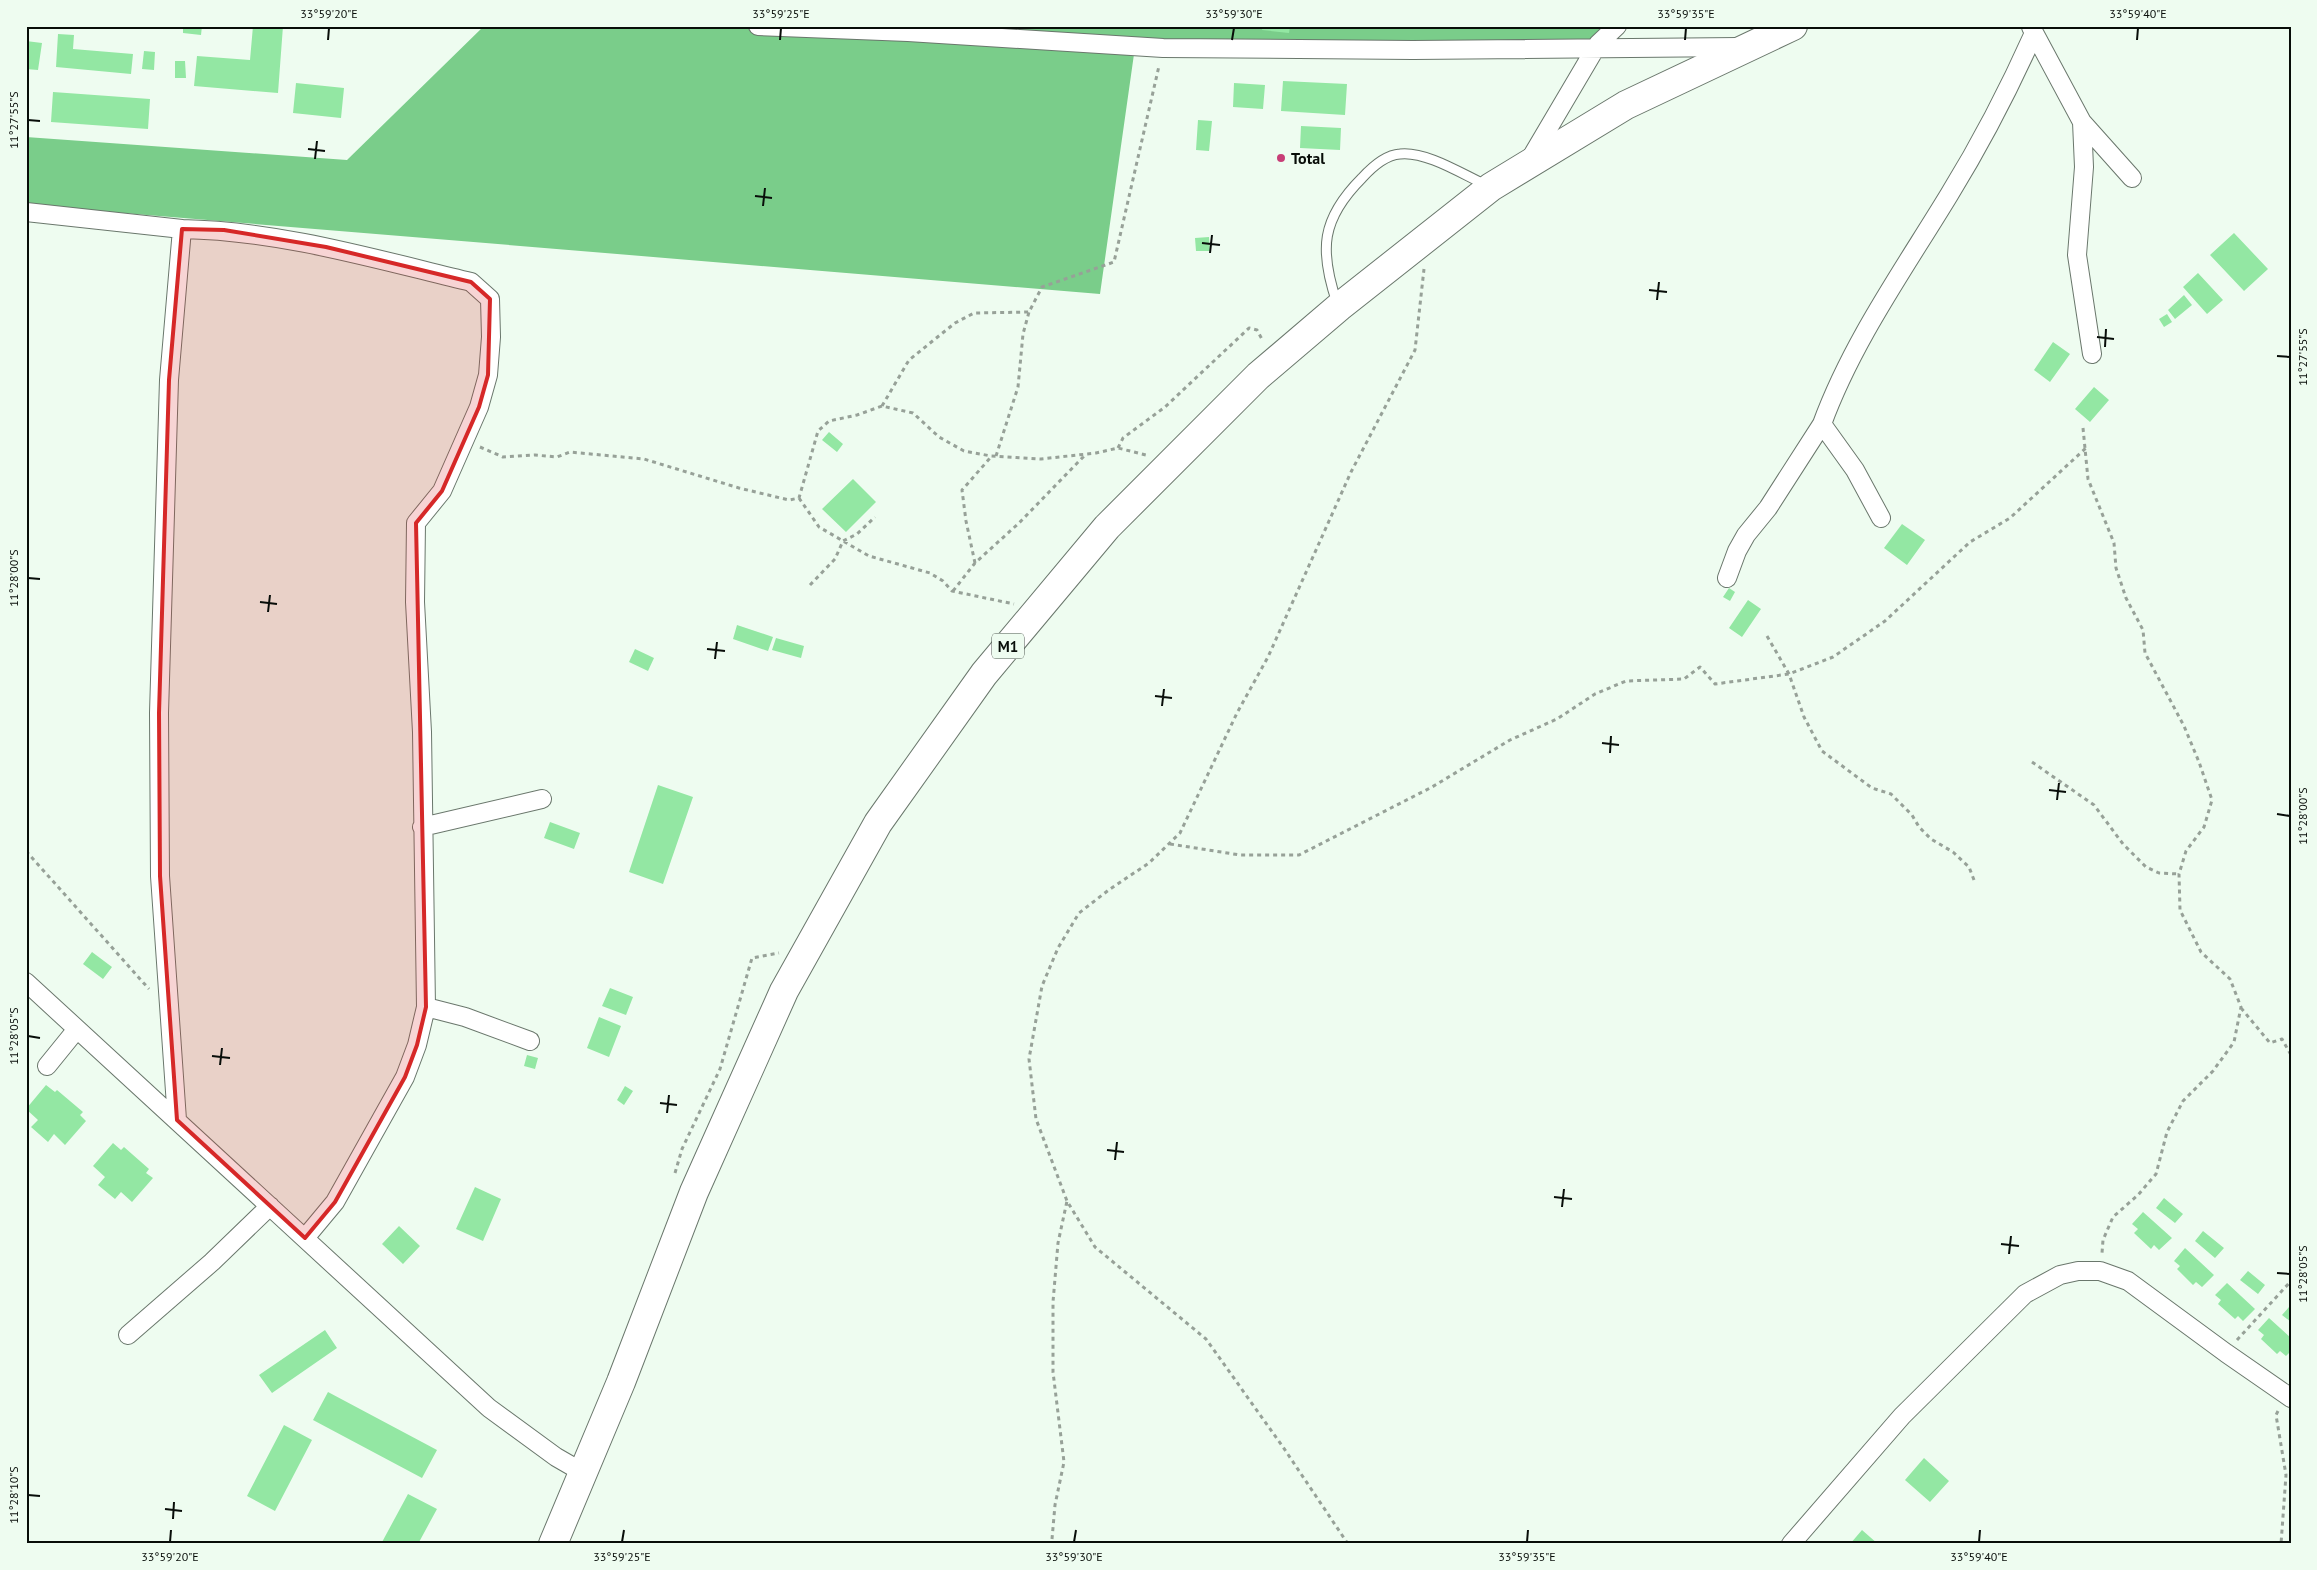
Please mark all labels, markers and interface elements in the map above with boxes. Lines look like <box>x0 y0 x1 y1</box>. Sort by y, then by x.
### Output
text: 33°59'20"E <box>300 6 358 21</box>
text: 33°59'25"E <box>752 6 810 21</box>
text: 33°59'30"E <box>1205 6 1263 21</box>
text: 33°59'35"E <box>1657 6 1715 21</box>
text: 33°59'40"E <box>2109 6 2167 21</box>
text: 11°27'55"S <box>6 91 21 149</box>
place label: Total <box>1291 148 1325 168</box>
marker: Total <box>1275 152 1287 164</box>
text: 11°27'55"S <box>2295 328 2310 386</box>
text: 11°28'00"S <box>6 549 21 607</box>
road number: M1 <box>992 634 1024 658</box>
text: 11°28'00"S <box>2295 787 2310 845</box>
text: 11°28'05"S <box>6 1007 21 1065</box>
text: 11°28'05"S <box>2295 1245 2310 1303</box>
text: 11°28'10"S <box>6 1466 21 1524</box>
text: 33°59'20"E <box>141 1549 199 1564</box>
text: 33°59'25"E <box>593 1549 651 1564</box>
text: 33°59'30"E <box>1045 1549 1103 1564</box>
text: 33°59'35"E <box>1498 1549 1556 1564</box>
text: 33°59'40"E <box>1950 1549 2008 1564</box>

